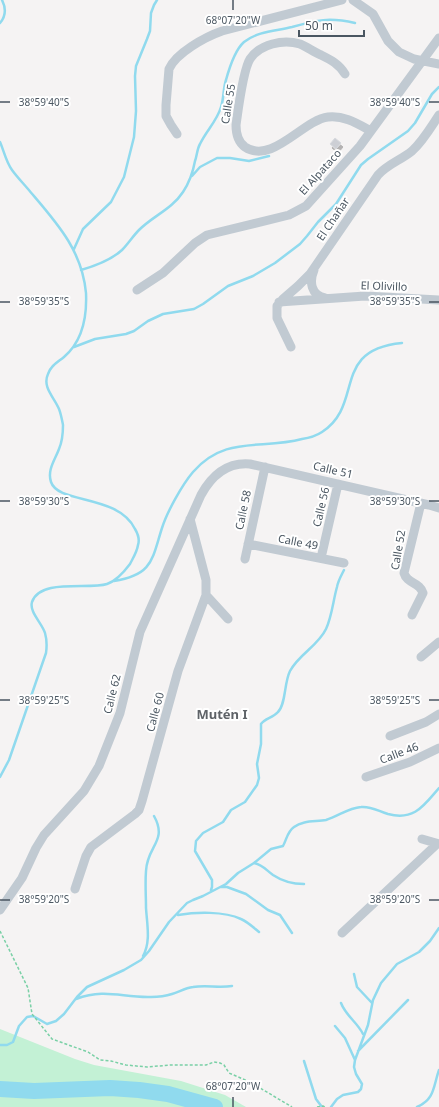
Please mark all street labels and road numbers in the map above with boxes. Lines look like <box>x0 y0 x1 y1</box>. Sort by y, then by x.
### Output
street label: Calle 55 <box>217 83 238 125</box>
street label: El Alpataco <box>295 145 344 198</box>
street label: El Chañar <box>313 194 353 243</box>
street label: El Olivillo <box>360 277 408 294</box>
street label: Calle 51 <box>312 458 355 481</box>
street label: Calle 56 <box>309 485 332 528</box>
street label: Calle 58 <box>231 489 254 531</box>
street label: Calle 52 <box>387 529 408 571</box>
street label: Calle 49 <box>277 530 319 553</box>
street label: Calle 62 <box>99 672 124 715</box>
street label: Calle 60 <box>142 690 167 733</box>
street label: Calle 46 <box>377 738 420 767</box>

